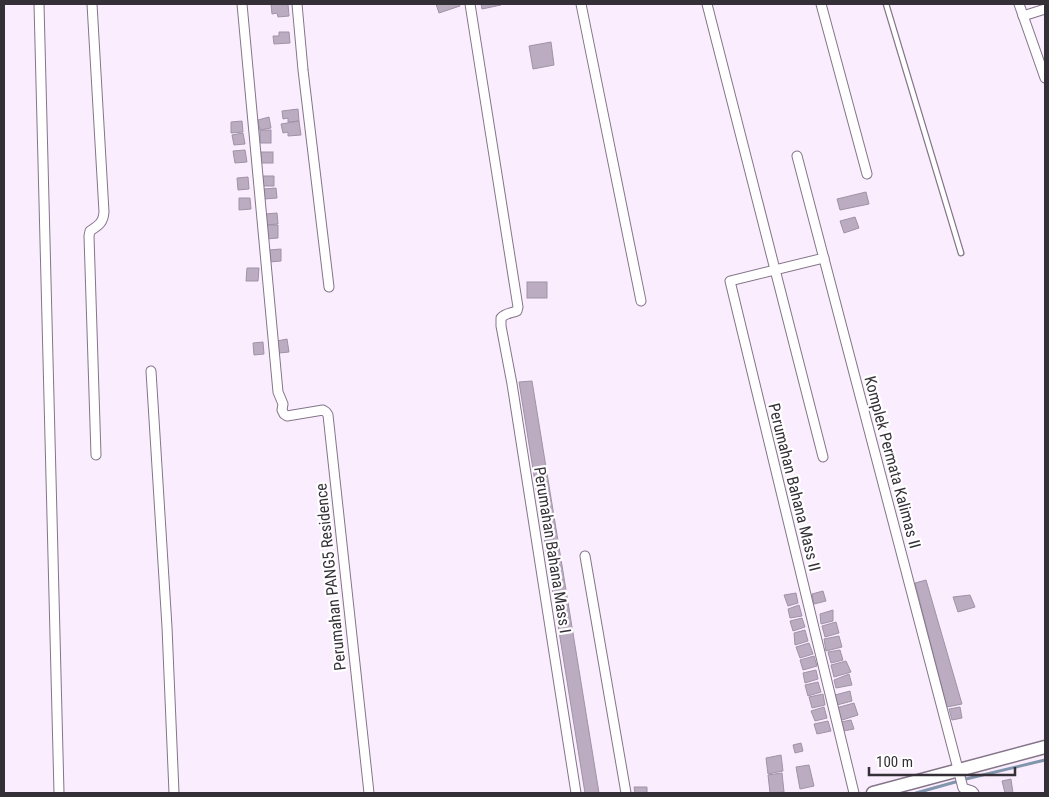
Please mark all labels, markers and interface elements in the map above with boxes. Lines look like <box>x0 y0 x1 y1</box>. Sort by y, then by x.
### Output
street label: Komplek Permata Kalimas II <box>860 374 925 550</box>
street label: Perumahan Bahana Mass II <box>764 401 825 573</box>
street label: Perumahan Bahana Mass I <box>530 465 575 635</box>
street label: Perumahan PANG5 Residence <box>311 482 350 672</box>
scale bar <box>869 744 1015 776</box>
text: 100 m <box>876 753 913 771</box>

